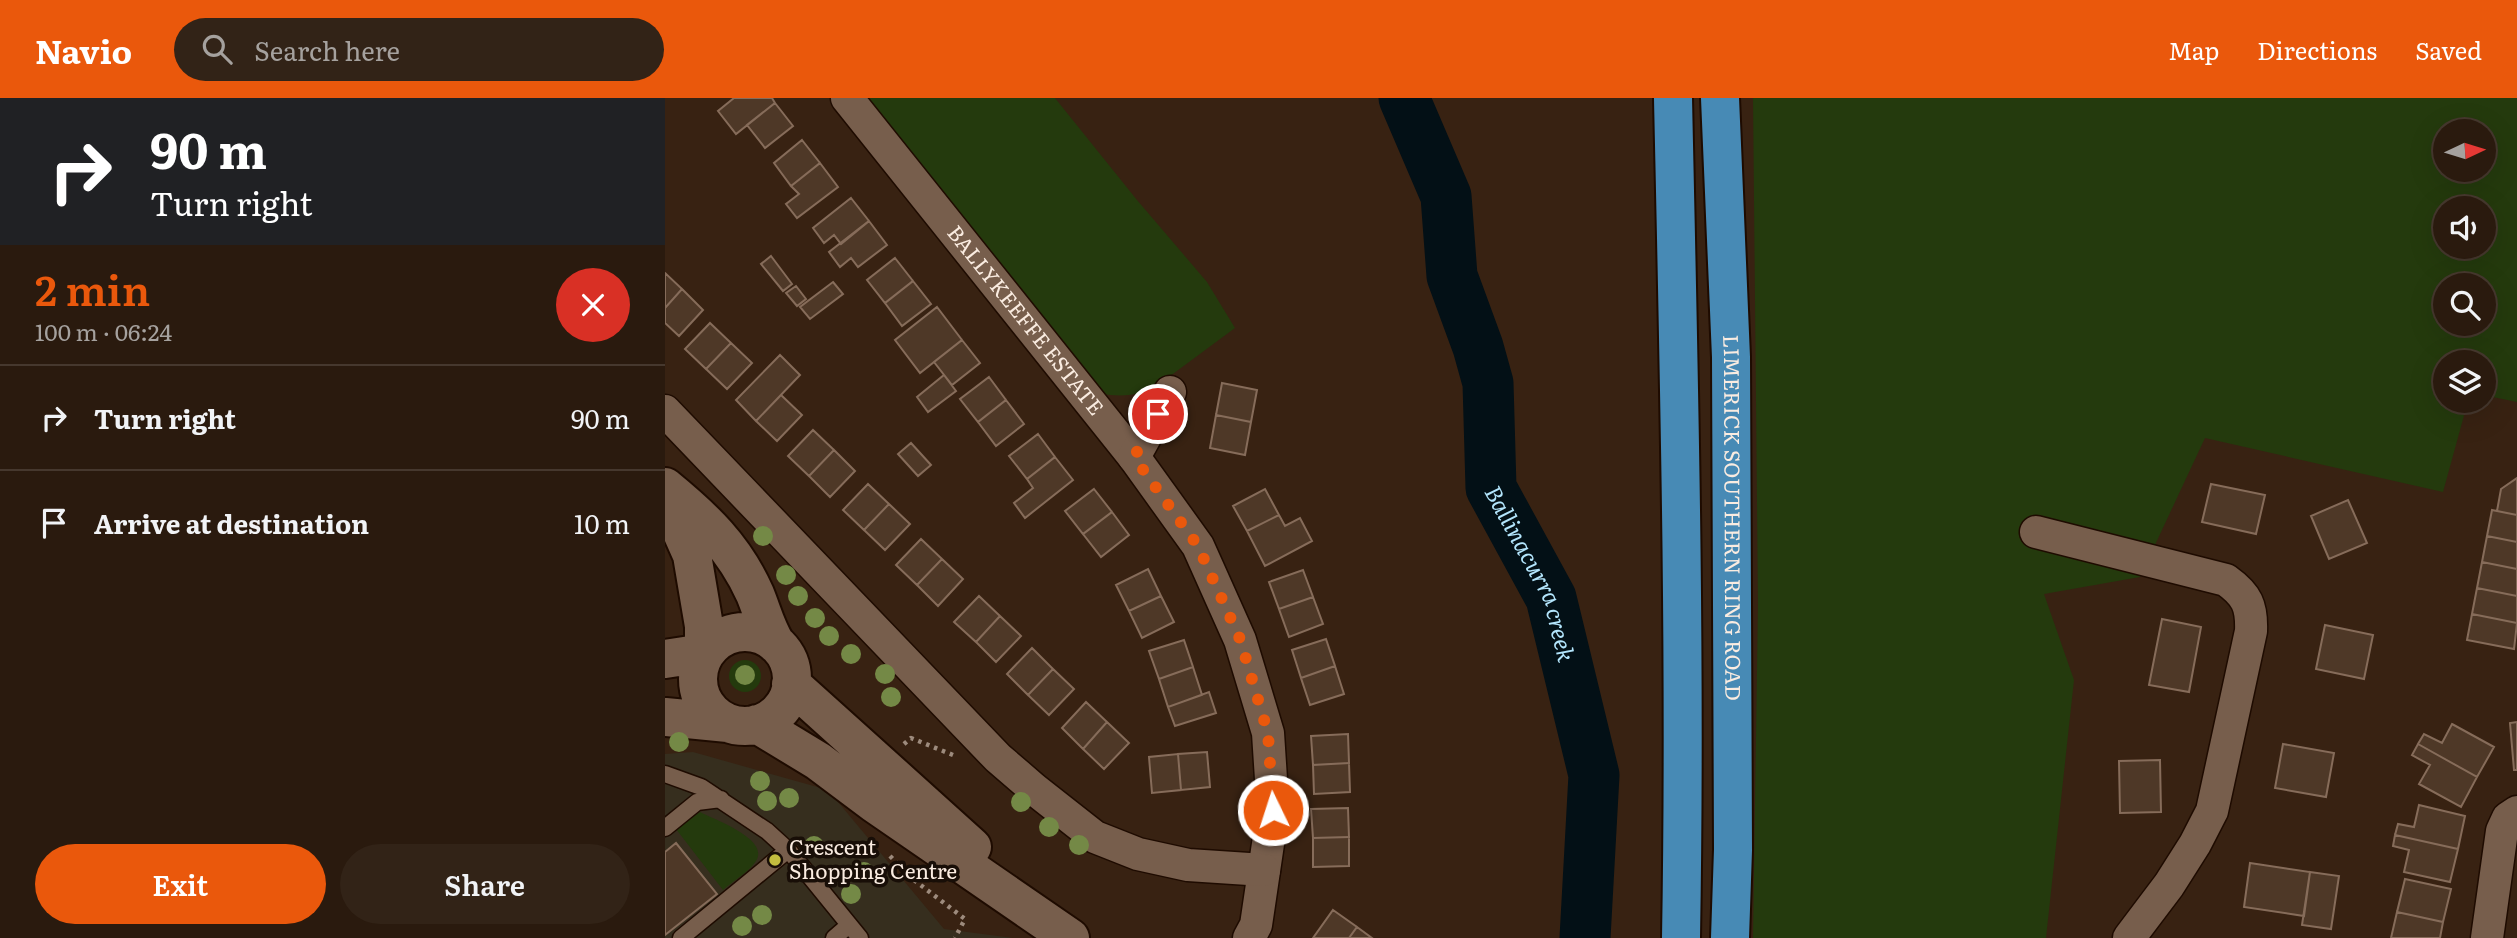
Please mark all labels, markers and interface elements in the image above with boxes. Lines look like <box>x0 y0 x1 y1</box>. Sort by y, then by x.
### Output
search box <box>174 18 664 81</box>
text: Navio <box>35 25 132 74</box>
icon: search <box>198 30 236 68</box>
text: Search here <box>254 30 400 69</box>
text: Map <box>2168 32 2219 67</box>
text: Directions <box>2257 32 2377 67</box>
text: Saved <box>2415 32 2482 67</box>
text: 90 m <box>150 111 267 184</box>
north arrow <box>2433 119 2495 182</box>
map controls <box>2433 119 2496 413</box>
icon: right <box>35 126 126 217</box>
text: Turn right <box>150 178 312 226</box>
button: sound <box>2433 196 2496 259</box>
street label: BALLYKEEFFE ESTATE <box>941 217 1113 421</box>
text: 2 min <box>35 257 150 319</box>
button: close <box>556 268 630 342</box>
button: search <box>2433 273 2496 336</box>
text: 100 m · 06:24 <box>35 314 172 348</box>
street label: LIMERICK SOUTHERN RING ROAD <box>1717 334 1750 701</box>
button: layers <box>2433 350 2496 413</box>
pin <box>1128 384 1188 444</box>
icon: arrive <box>1139 395 1177 433</box>
text: Turn right <box>94 398 236 437</box>
text: 90 m <box>571 398 630 437</box>
icon: right <box>35 399 73 437</box>
water label: Ballinacurra creek <box>1478 479 1585 665</box>
text: Arrive at destination <box>94 503 369 542</box>
text: 10 m <box>574 503 630 542</box>
icon: arrive <box>35 504 73 542</box>
position arrow <box>1236 773 1310 847</box>
place label: Crescent Shopping Centre <box>789 830 957 885</box>
button: Exit <box>35 844 326 924</box>
button: Share <box>340 844 630 924</box>
marker: Crescent Shopping Centre <box>767 852 783 868</box>

